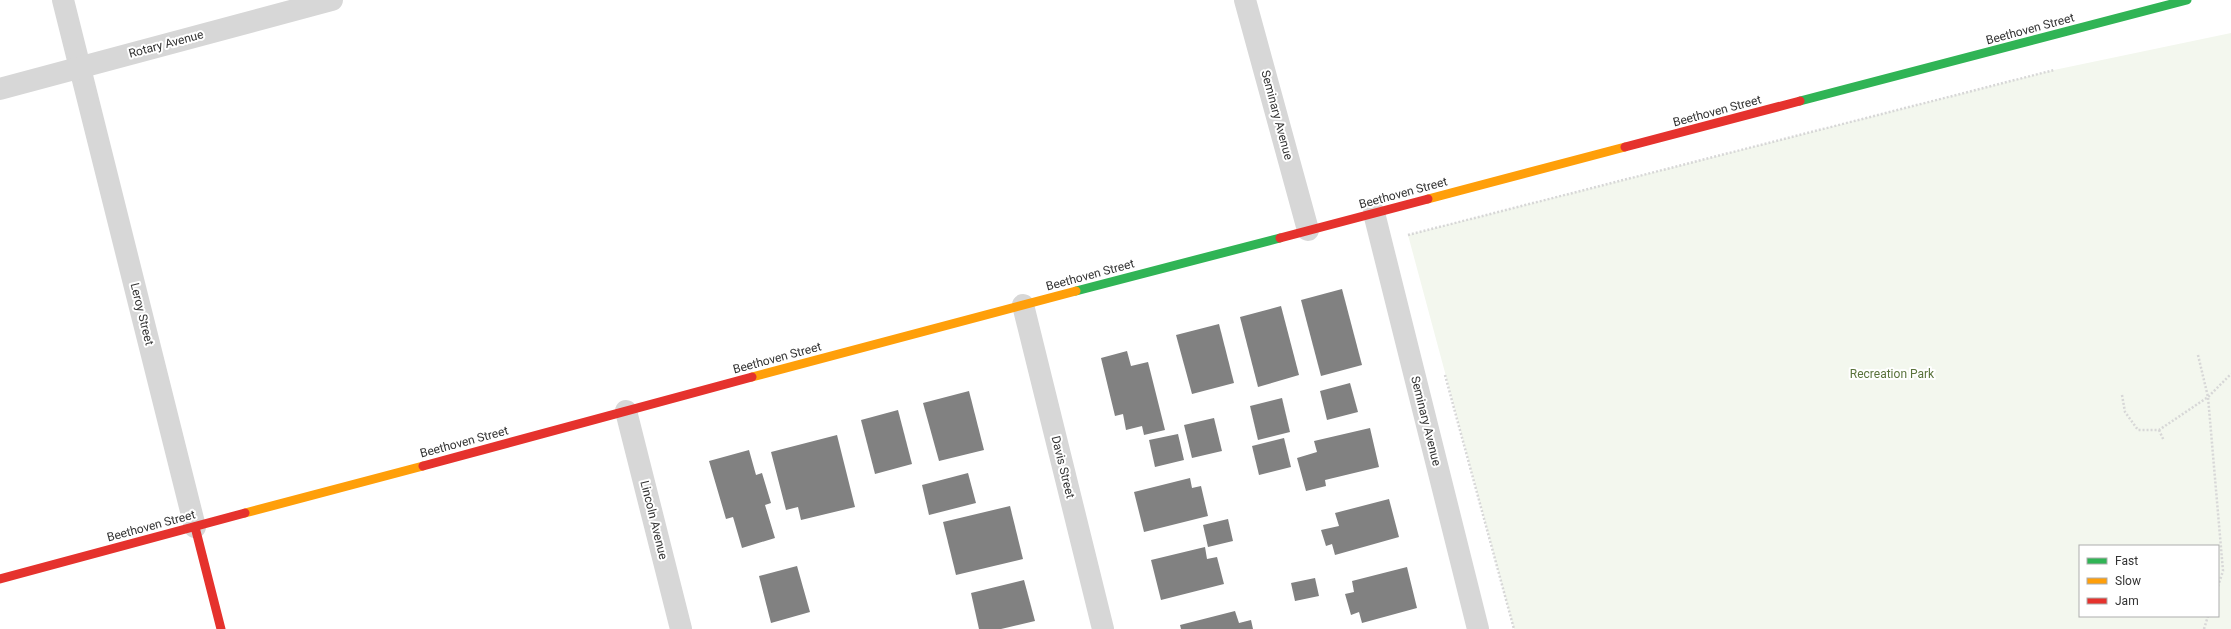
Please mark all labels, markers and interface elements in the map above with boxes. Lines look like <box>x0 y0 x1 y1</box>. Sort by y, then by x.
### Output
street label: Beethoven Street <box>1984 10 2076 48</box>
street label: Rotary Avenue <box>127 27 205 61</box>
street label: Seminary Avenue <box>1258 69 1296 161</box>
street label: Beethoven Street <box>1671 92 1763 130</box>
street label: Beethoven Street <box>1357 174 1449 212</box>
street label: Beethoven Street <box>1044 256 1136 294</box>
street label: Leroy Street <box>127 281 157 347</box>
street label: Beethoven Street <box>731 339 823 377</box>
park label: Recreation Park <box>1850 367 1935 381</box>
street label: Seminary Avenue <box>1408 375 1444 467</box>
street label: Beethoven Street <box>418 423 510 461</box>
street label: Davis Street <box>1048 434 1078 500</box>
street label: Lincoln Avenue <box>637 479 671 561</box>
street label: Beethoven Street <box>105 507 197 545</box>
legend <box>2079 545 2219 617</box>
text: Fast <box>2115 554 2138 568</box>
text: Slow <box>2115 574 2141 588</box>
text: Jam <box>2115 594 2139 608</box>

